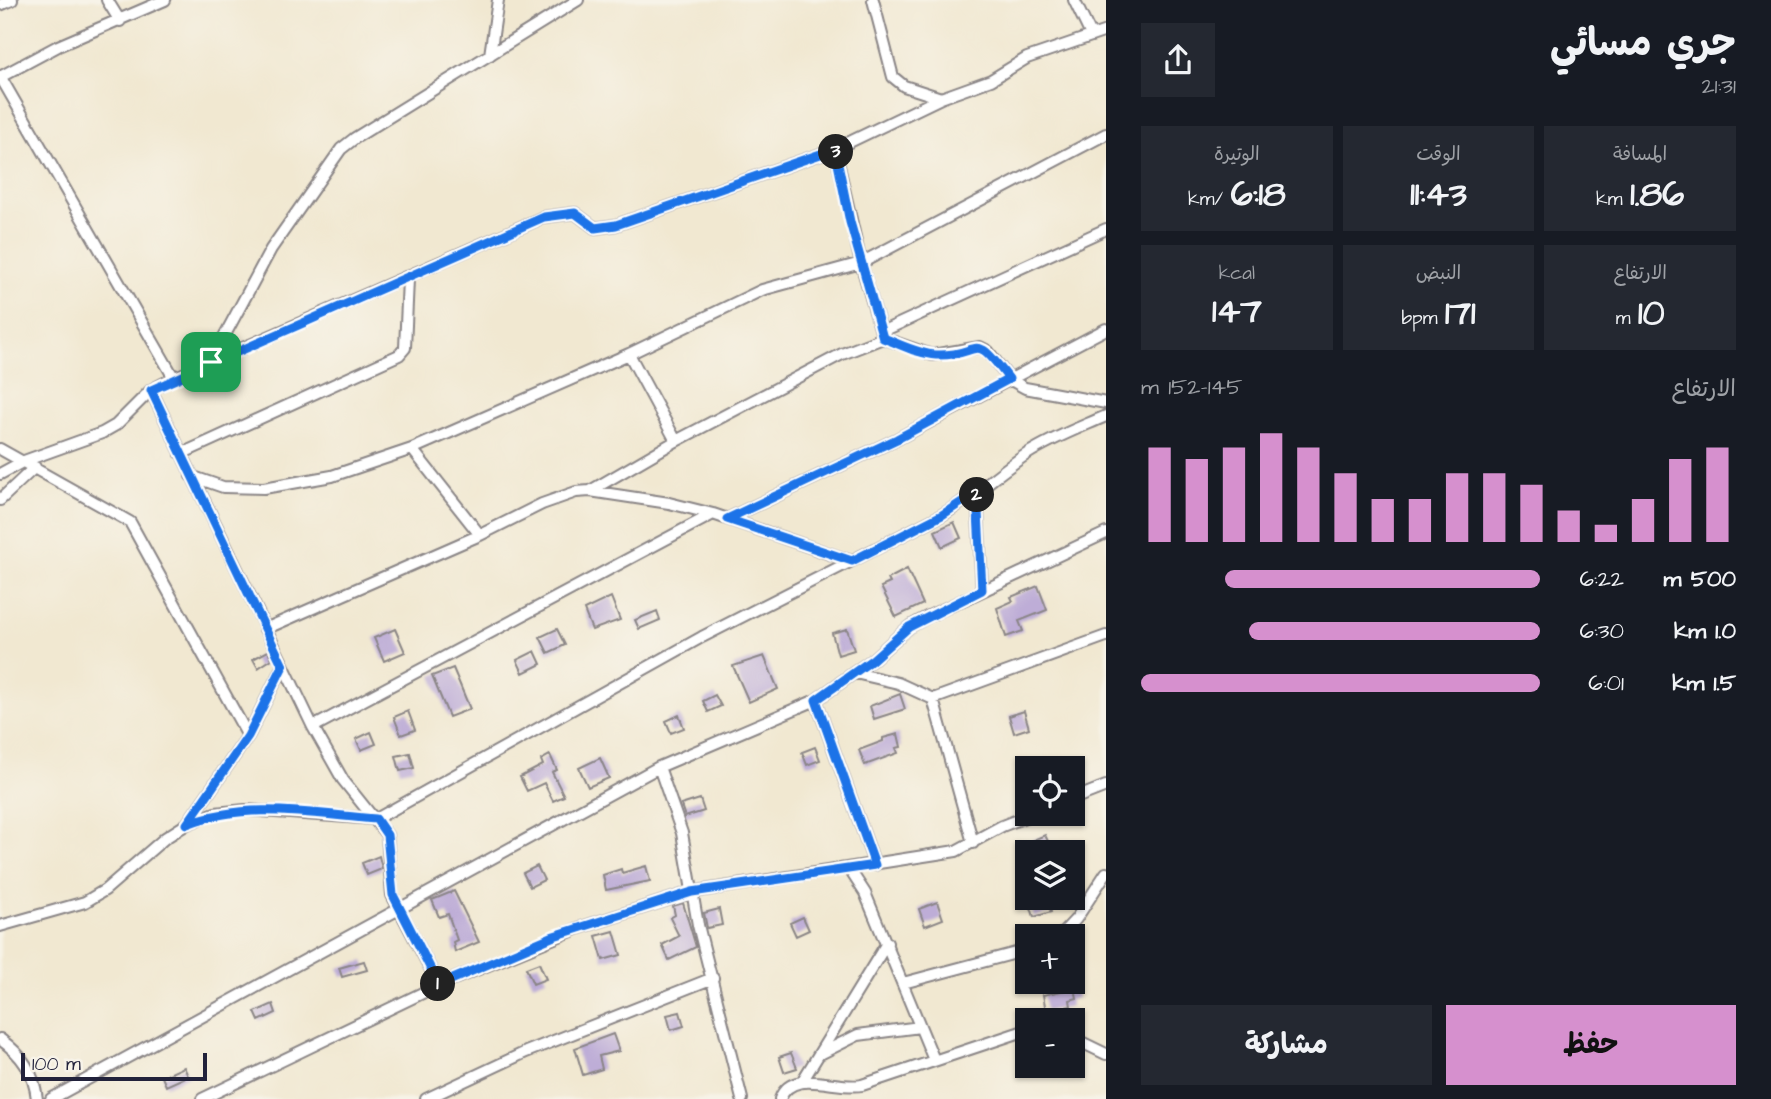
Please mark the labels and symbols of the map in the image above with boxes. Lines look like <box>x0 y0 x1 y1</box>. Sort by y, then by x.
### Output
pin: 3 <box>818 134 854 170</box>
pin <box>181 332 241 392</box>
pin: 2 <box>960 477 995 512</box>
pin: 1 <box>420 967 456 1002</box>
scale bar <box>21 1050 206 1082</box>

